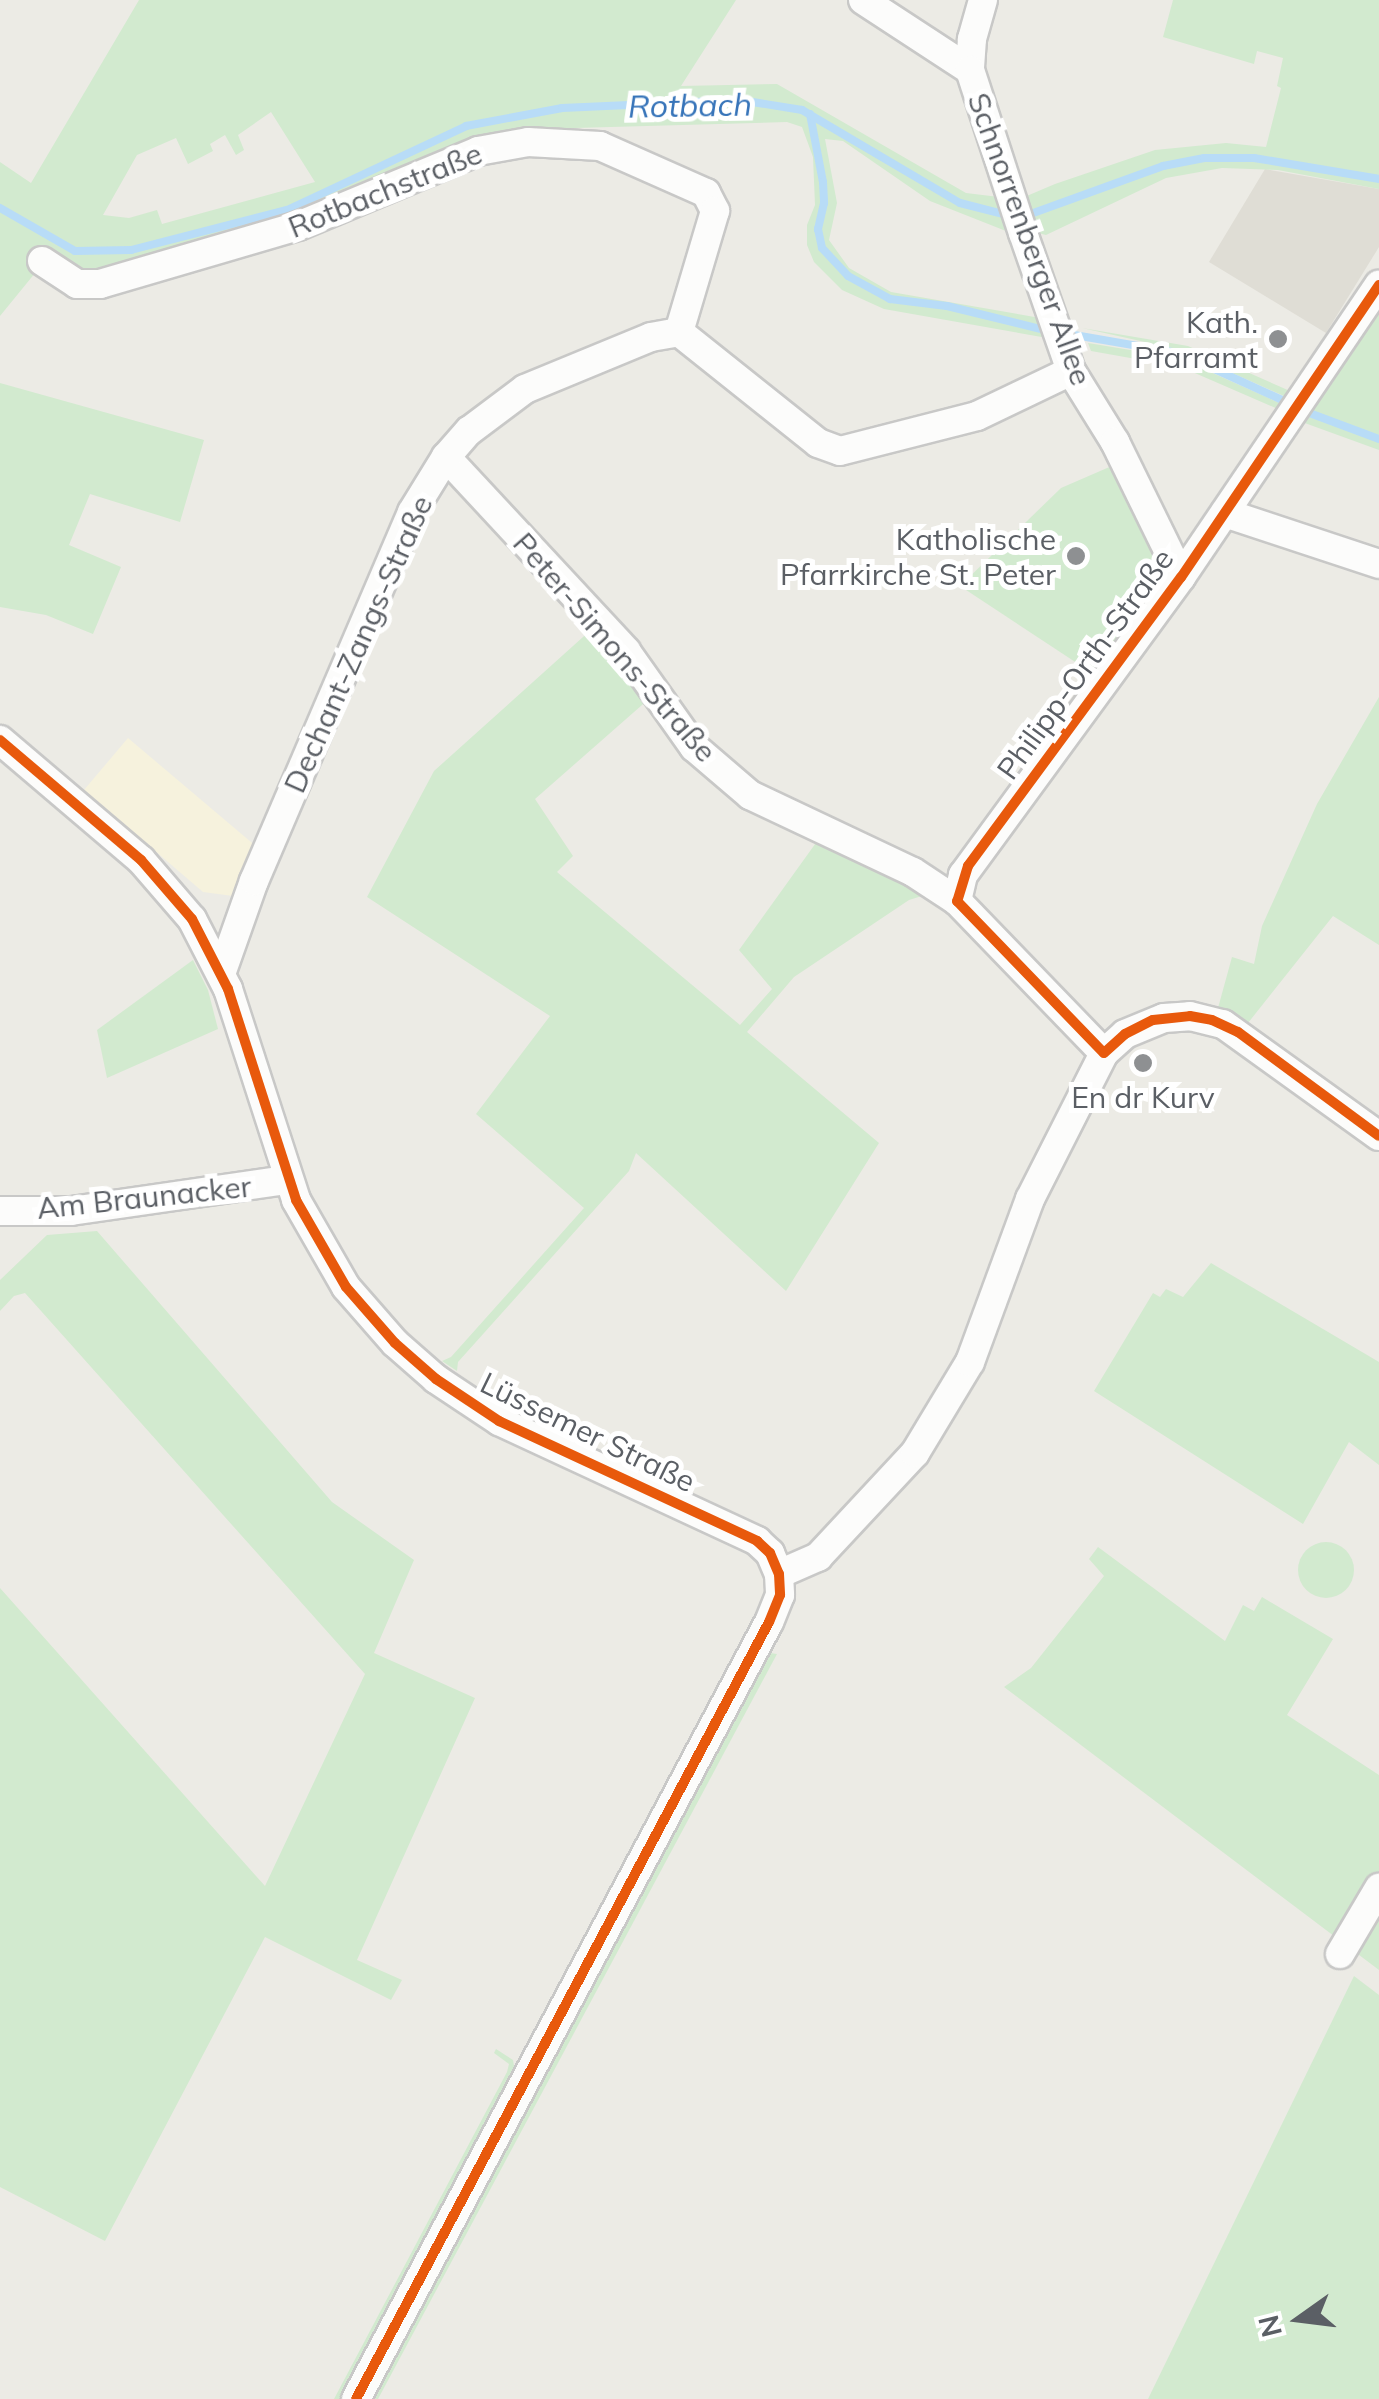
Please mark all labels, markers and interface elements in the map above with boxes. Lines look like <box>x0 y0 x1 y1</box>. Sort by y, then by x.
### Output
water label: Rotbach <box>628 85 752 125</box>
street label: Schnorrenberger Allee <box>960 88 1100 390</box>
street label: Rotbachstraße <box>283 135 487 245</box>
place label: Kath. Pfarramt <box>1134 304 1258 374</box>
marker: Kath. Pfarramt <box>1267 328 1289 350</box>
street label: Dechant-Zangs-Straße <box>276 490 440 798</box>
place label: Katholische Pfarrkirche St. Peter <box>780 521 1056 592</box>
street label: Peter-Simons-Straße <box>506 525 724 769</box>
street label: Philipp-Orth-Straße <box>989 542 1181 786</box>
marker: Katholische Pfarrkirche St. Peter <box>1065 545 1087 567</box>
marker: En dr Kurv <box>1132 1052 1154 1074</box>
place label: En dr Kurv <box>1071 1079 1215 1115</box>
street label: Am Braunacker <box>35 1168 253 1226</box>
street label: Lüssemer Straße <box>475 1365 701 1499</box>
north arrow <box>1249 2269 1349 2369</box>
text: N <box>1250 2312 1289 2341</box>

